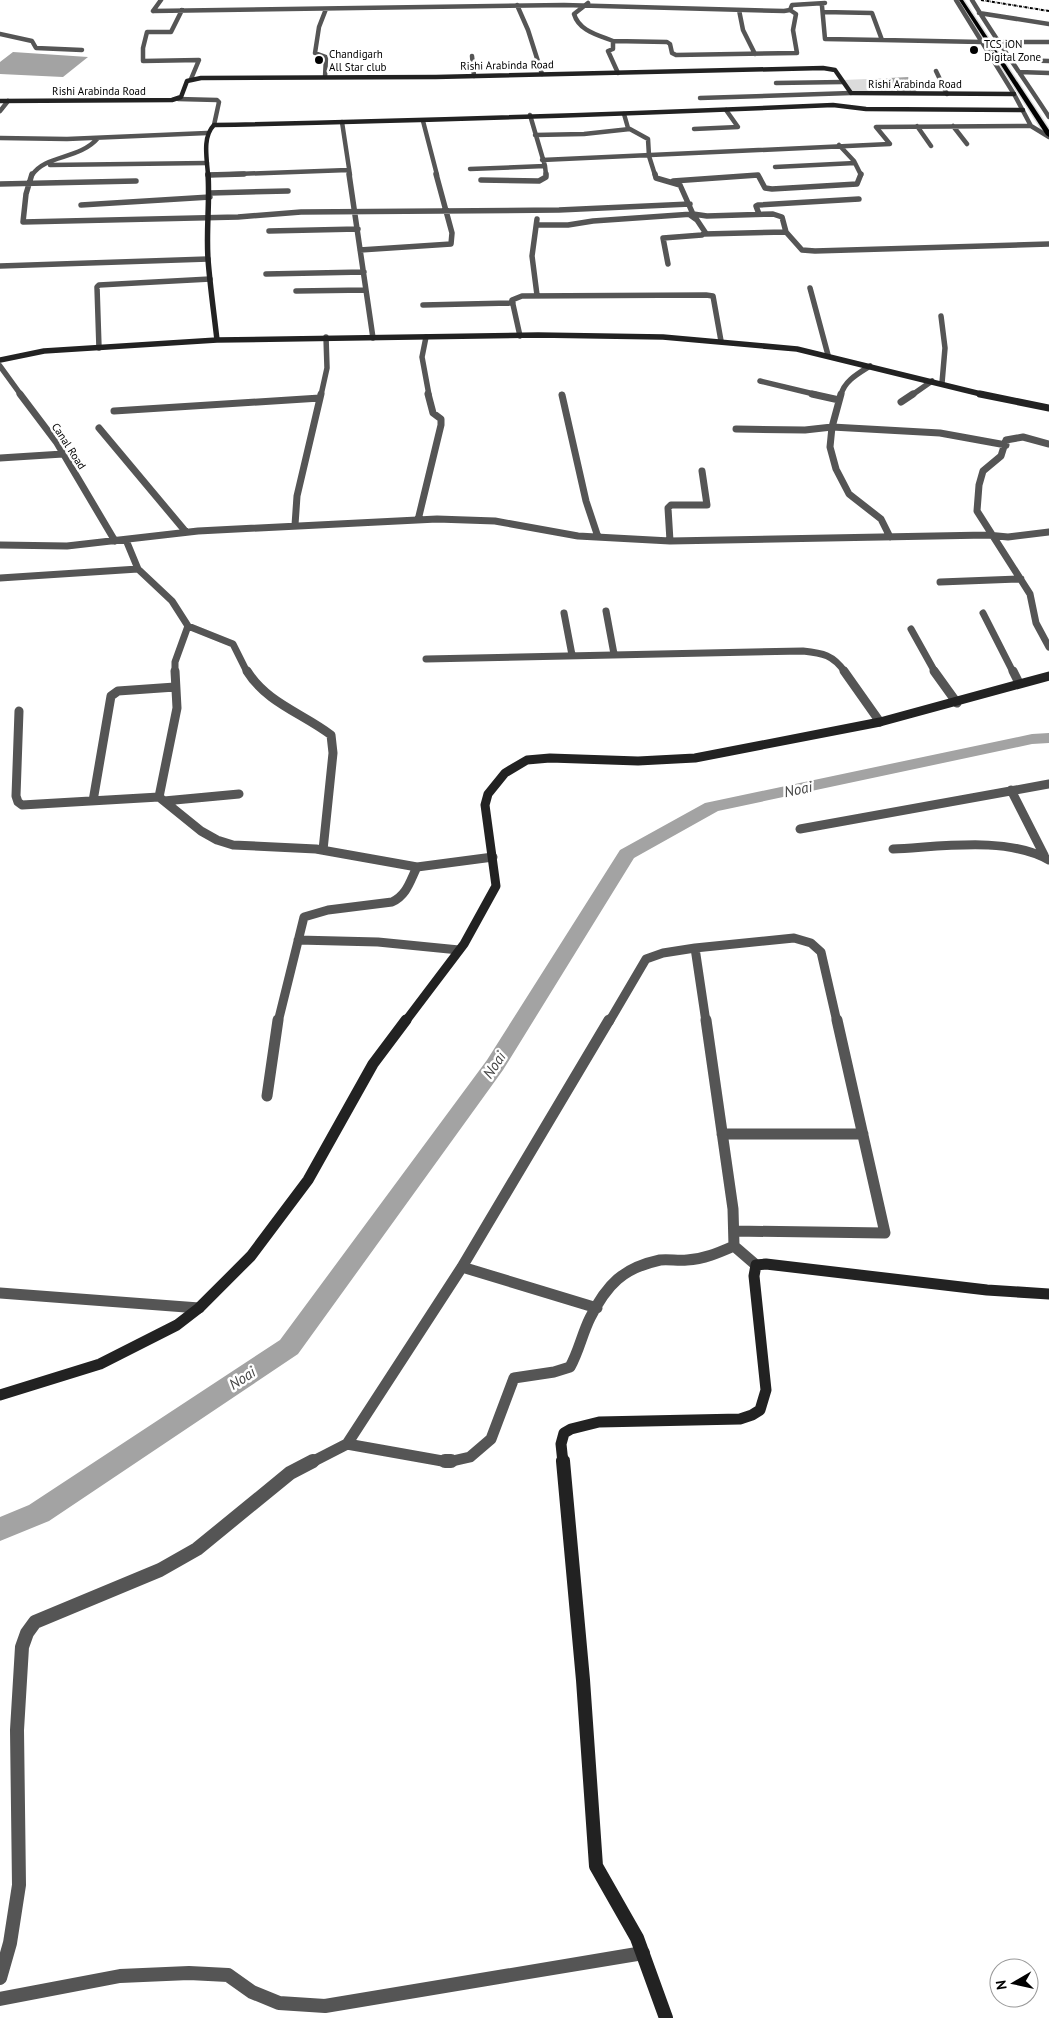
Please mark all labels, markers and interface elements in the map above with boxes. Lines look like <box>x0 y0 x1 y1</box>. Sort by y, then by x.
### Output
place label: TCS iON Digital Zone <box>984 37 1041 64</box>
marker: TCS iON Digital Zone <box>968 44 980 56</box>
place label: Chandigarh All Star club <box>329 47 387 74</box>
marker: Chandigarh All Star club <box>313 54 325 66</box>
street label: Rishi Arabinda Road <box>460 57 554 73</box>
street label: Rishi Arabinda Road <box>868 77 962 91</box>
street label: Rishi Arabinda Road <box>52 84 146 98</box>
street label: Canal Road <box>49 420 89 472</box>
water label: Noai <box>782 777 815 801</box>
water label: Noai <box>478 1047 510 1082</box>
water label: Noai <box>225 1362 260 1394</box>
north arrow <box>989 1958 1039 2008</box>
text: N <box>992 1979 1011 1991</box>

